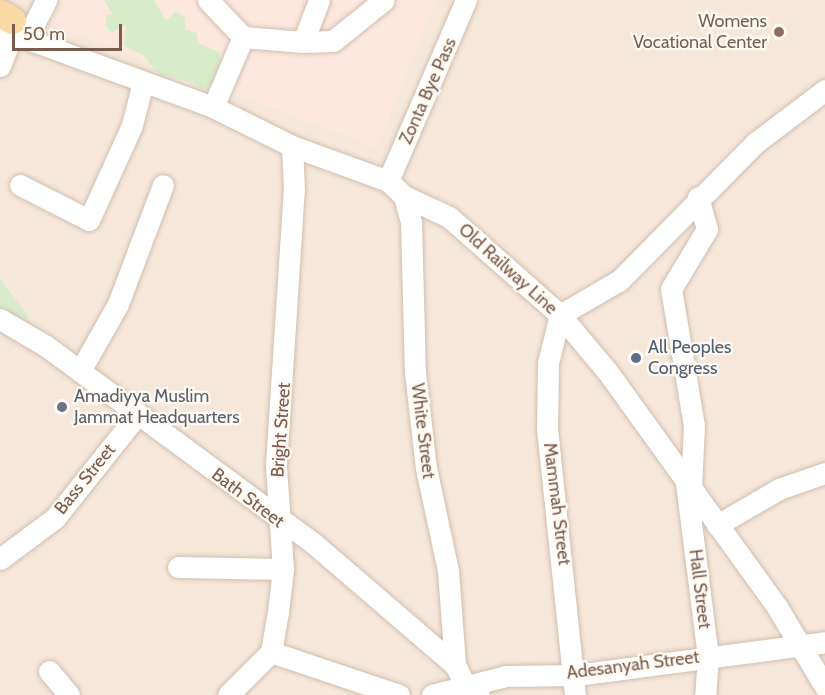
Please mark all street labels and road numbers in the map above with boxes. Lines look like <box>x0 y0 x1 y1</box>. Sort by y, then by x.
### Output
street label: Zonta Bye Pass <box>395 34 461 148</box>
street label: Old Railway Line <box>454 219 562 319</box>
street label: Bright Street <box>267 382 295 478</box>
street label: White Street <box>406 382 440 480</box>
street label: Bass Street <box>50 439 120 519</box>
street label: Mammah Street <box>539 441 575 567</box>
street label: Bath Street <box>207 464 289 532</box>
street label: Hall Street <box>684 548 716 630</box>
street label: Adesanyah Street <box>565 646 701 684</box>

